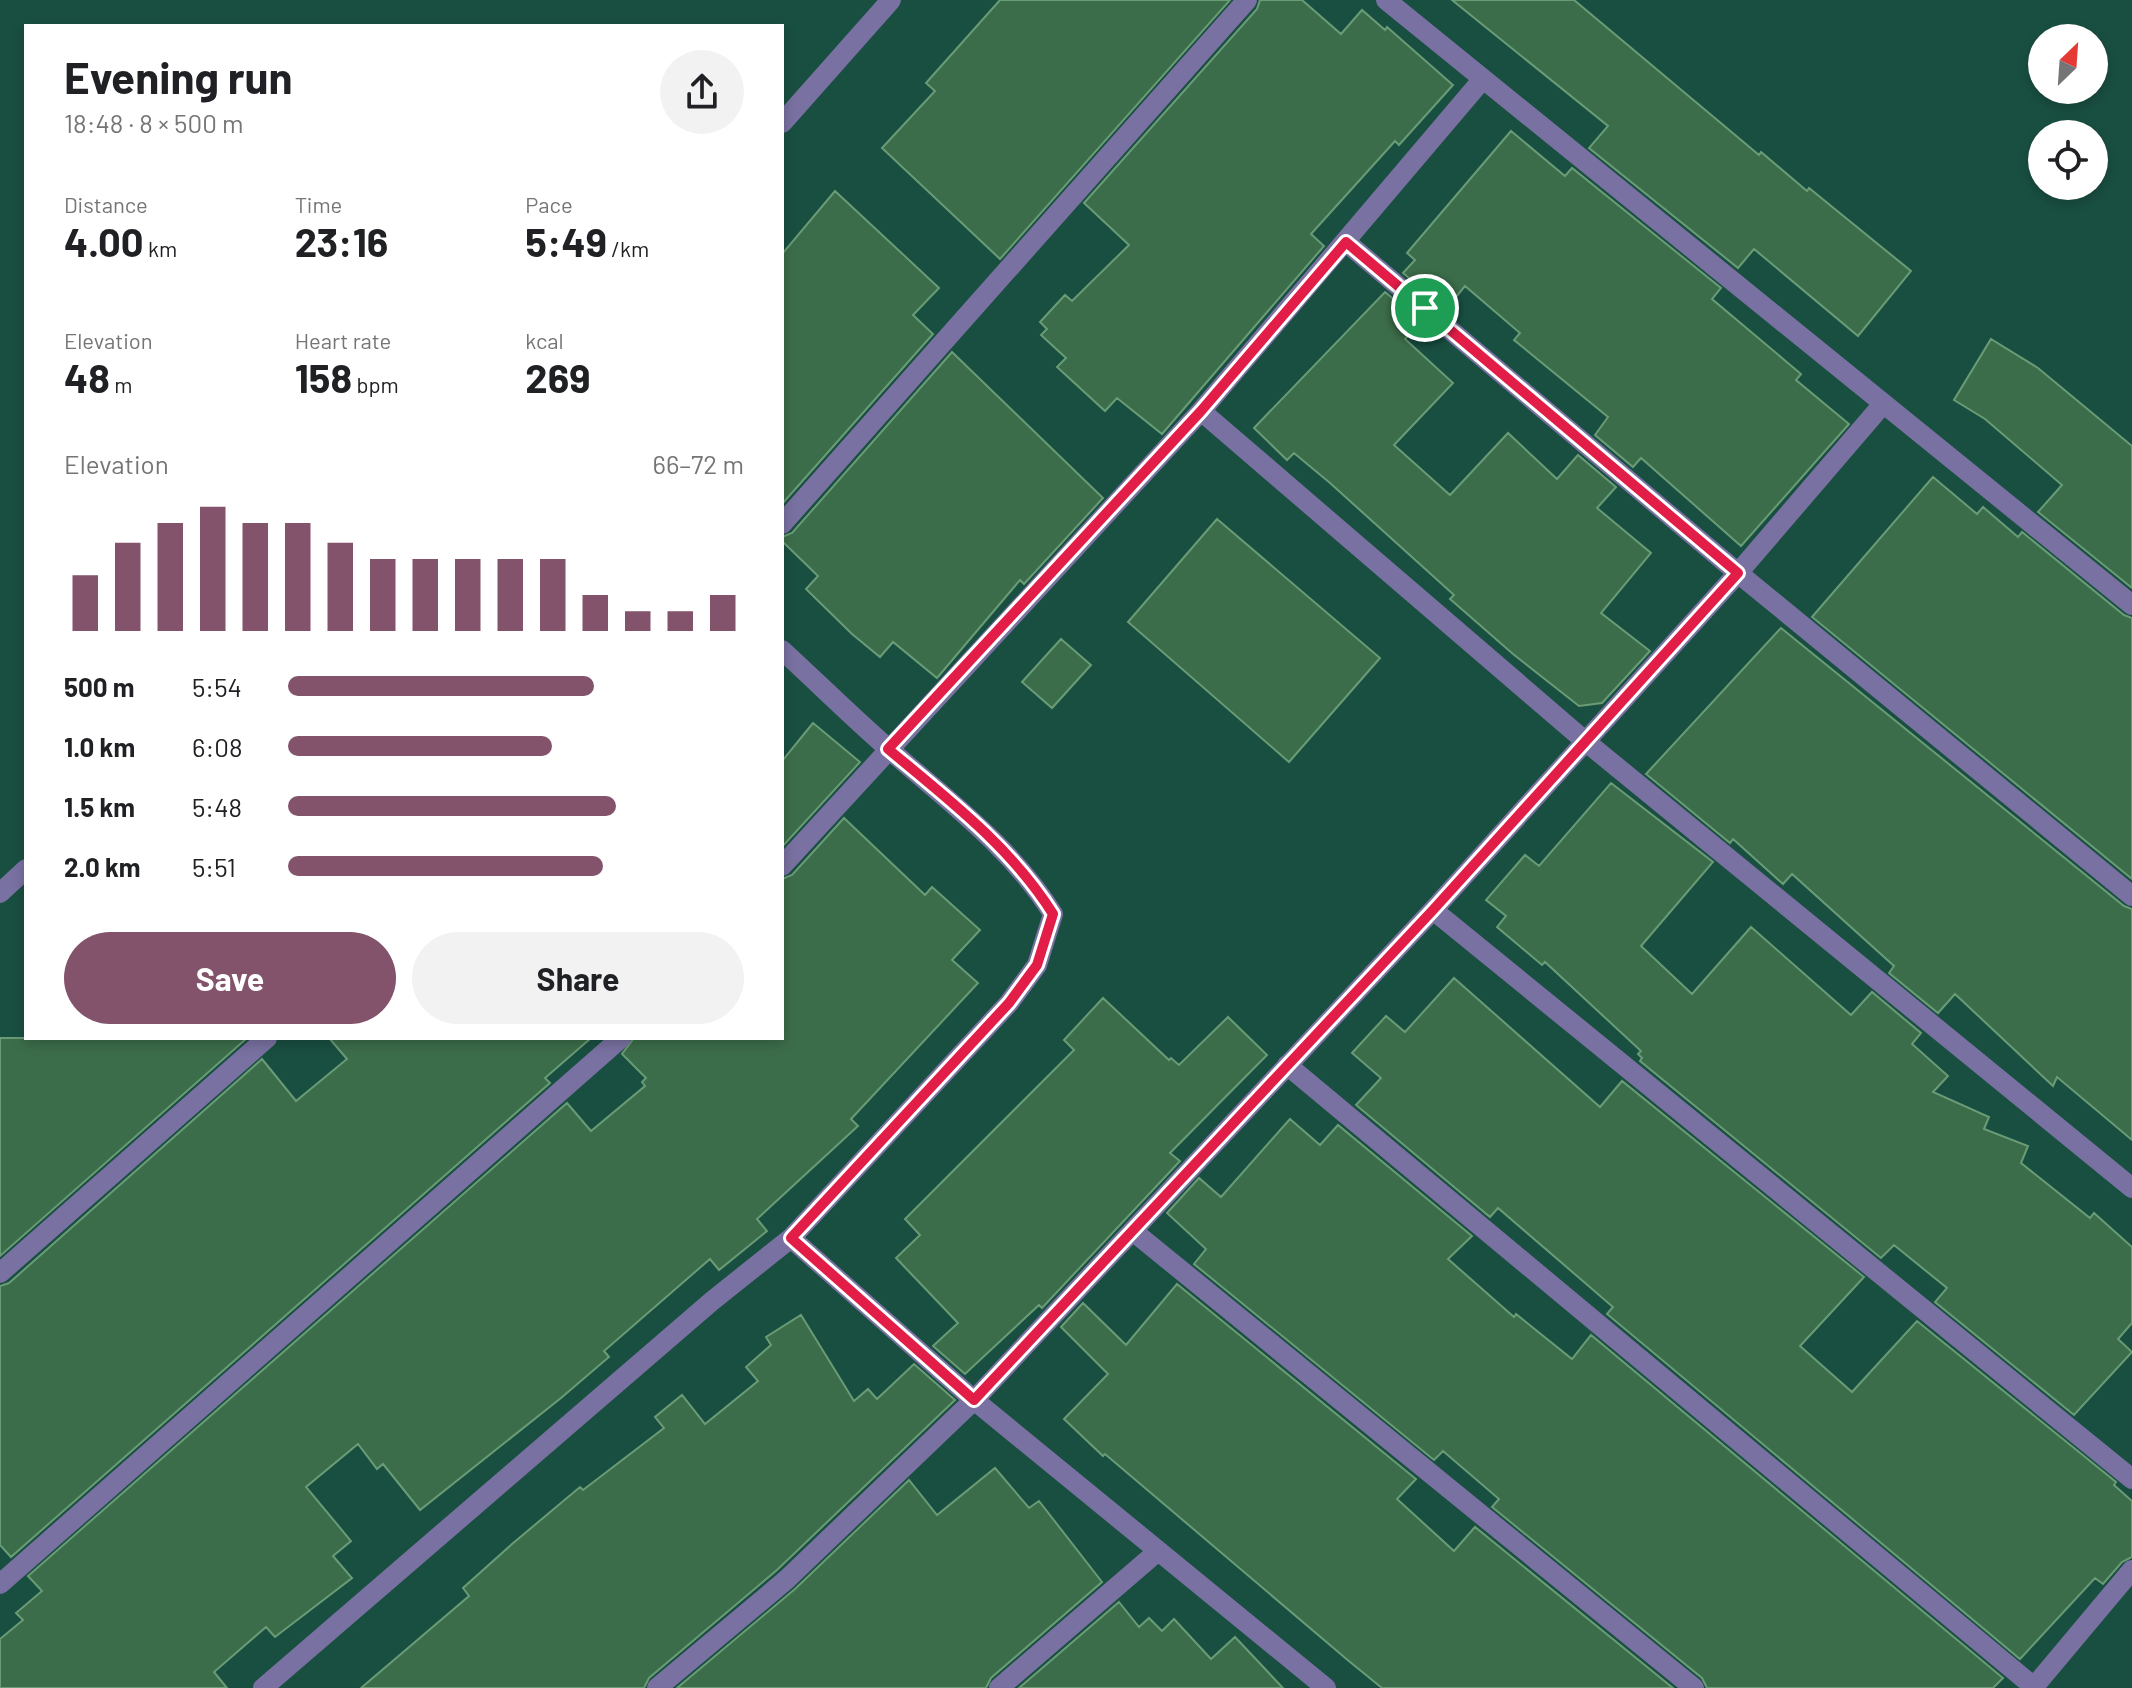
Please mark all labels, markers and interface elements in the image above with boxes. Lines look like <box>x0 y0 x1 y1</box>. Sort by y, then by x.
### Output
north arrow <box>2028 24 2108 104</box>
map controls <box>2028 24 2108 200</box>
text: Evening run <box>64 50 293 103</box>
button: share <box>660 50 744 134</box>
text: 18:48 · 8 × 500 m <box>64 107 244 138</box>
button: locate <box>2028 120 2108 200</box>
text: Distance <box>64 191 148 217</box>
text: Time <box>295 191 342 217</box>
text: Pace <box>525 191 573 217</box>
text: 4.00 <box>64 217 144 265</box>
text: 23:16 <box>295 217 388 265</box>
text: 5:49 <box>525 217 607 265</box>
text: km <box>144 235 177 261</box>
text: /km <box>607 235 649 261</box>
pin <box>1391 274 1459 342</box>
icon: arrive <box>1403 286 1447 330</box>
text: Elevation <box>64 327 153 353</box>
text: Heart rate <box>295 327 391 353</box>
text: kcal <box>525 327 564 353</box>
text: 48 <box>64 353 110 401</box>
text: 158 <box>295 353 352 401</box>
text: 269 <box>525 353 590 401</box>
text: m <box>110 371 132 397</box>
text: bpm <box>352 371 399 397</box>
text: Elevation <box>64 448 169 479</box>
text: 66–72 m <box>653 448 744 479</box>
text: 500 m <box>64 671 135 702</box>
text: 5:54 <box>192 671 242 702</box>
text: 1.0 km <box>64 731 135 762</box>
text: 6:08 <box>192 731 242 762</box>
text: 1.5 km <box>64 791 135 822</box>
text: 5:48 <box>192 791 242 822</box>
text: 2.0 km <box>64 851 141 882</box>
text: 5:51 <box>192 851 236 882</box>
button: Save <box>64 932 396 1024</box>
button: Share <box>412 932 744 1024</box>

